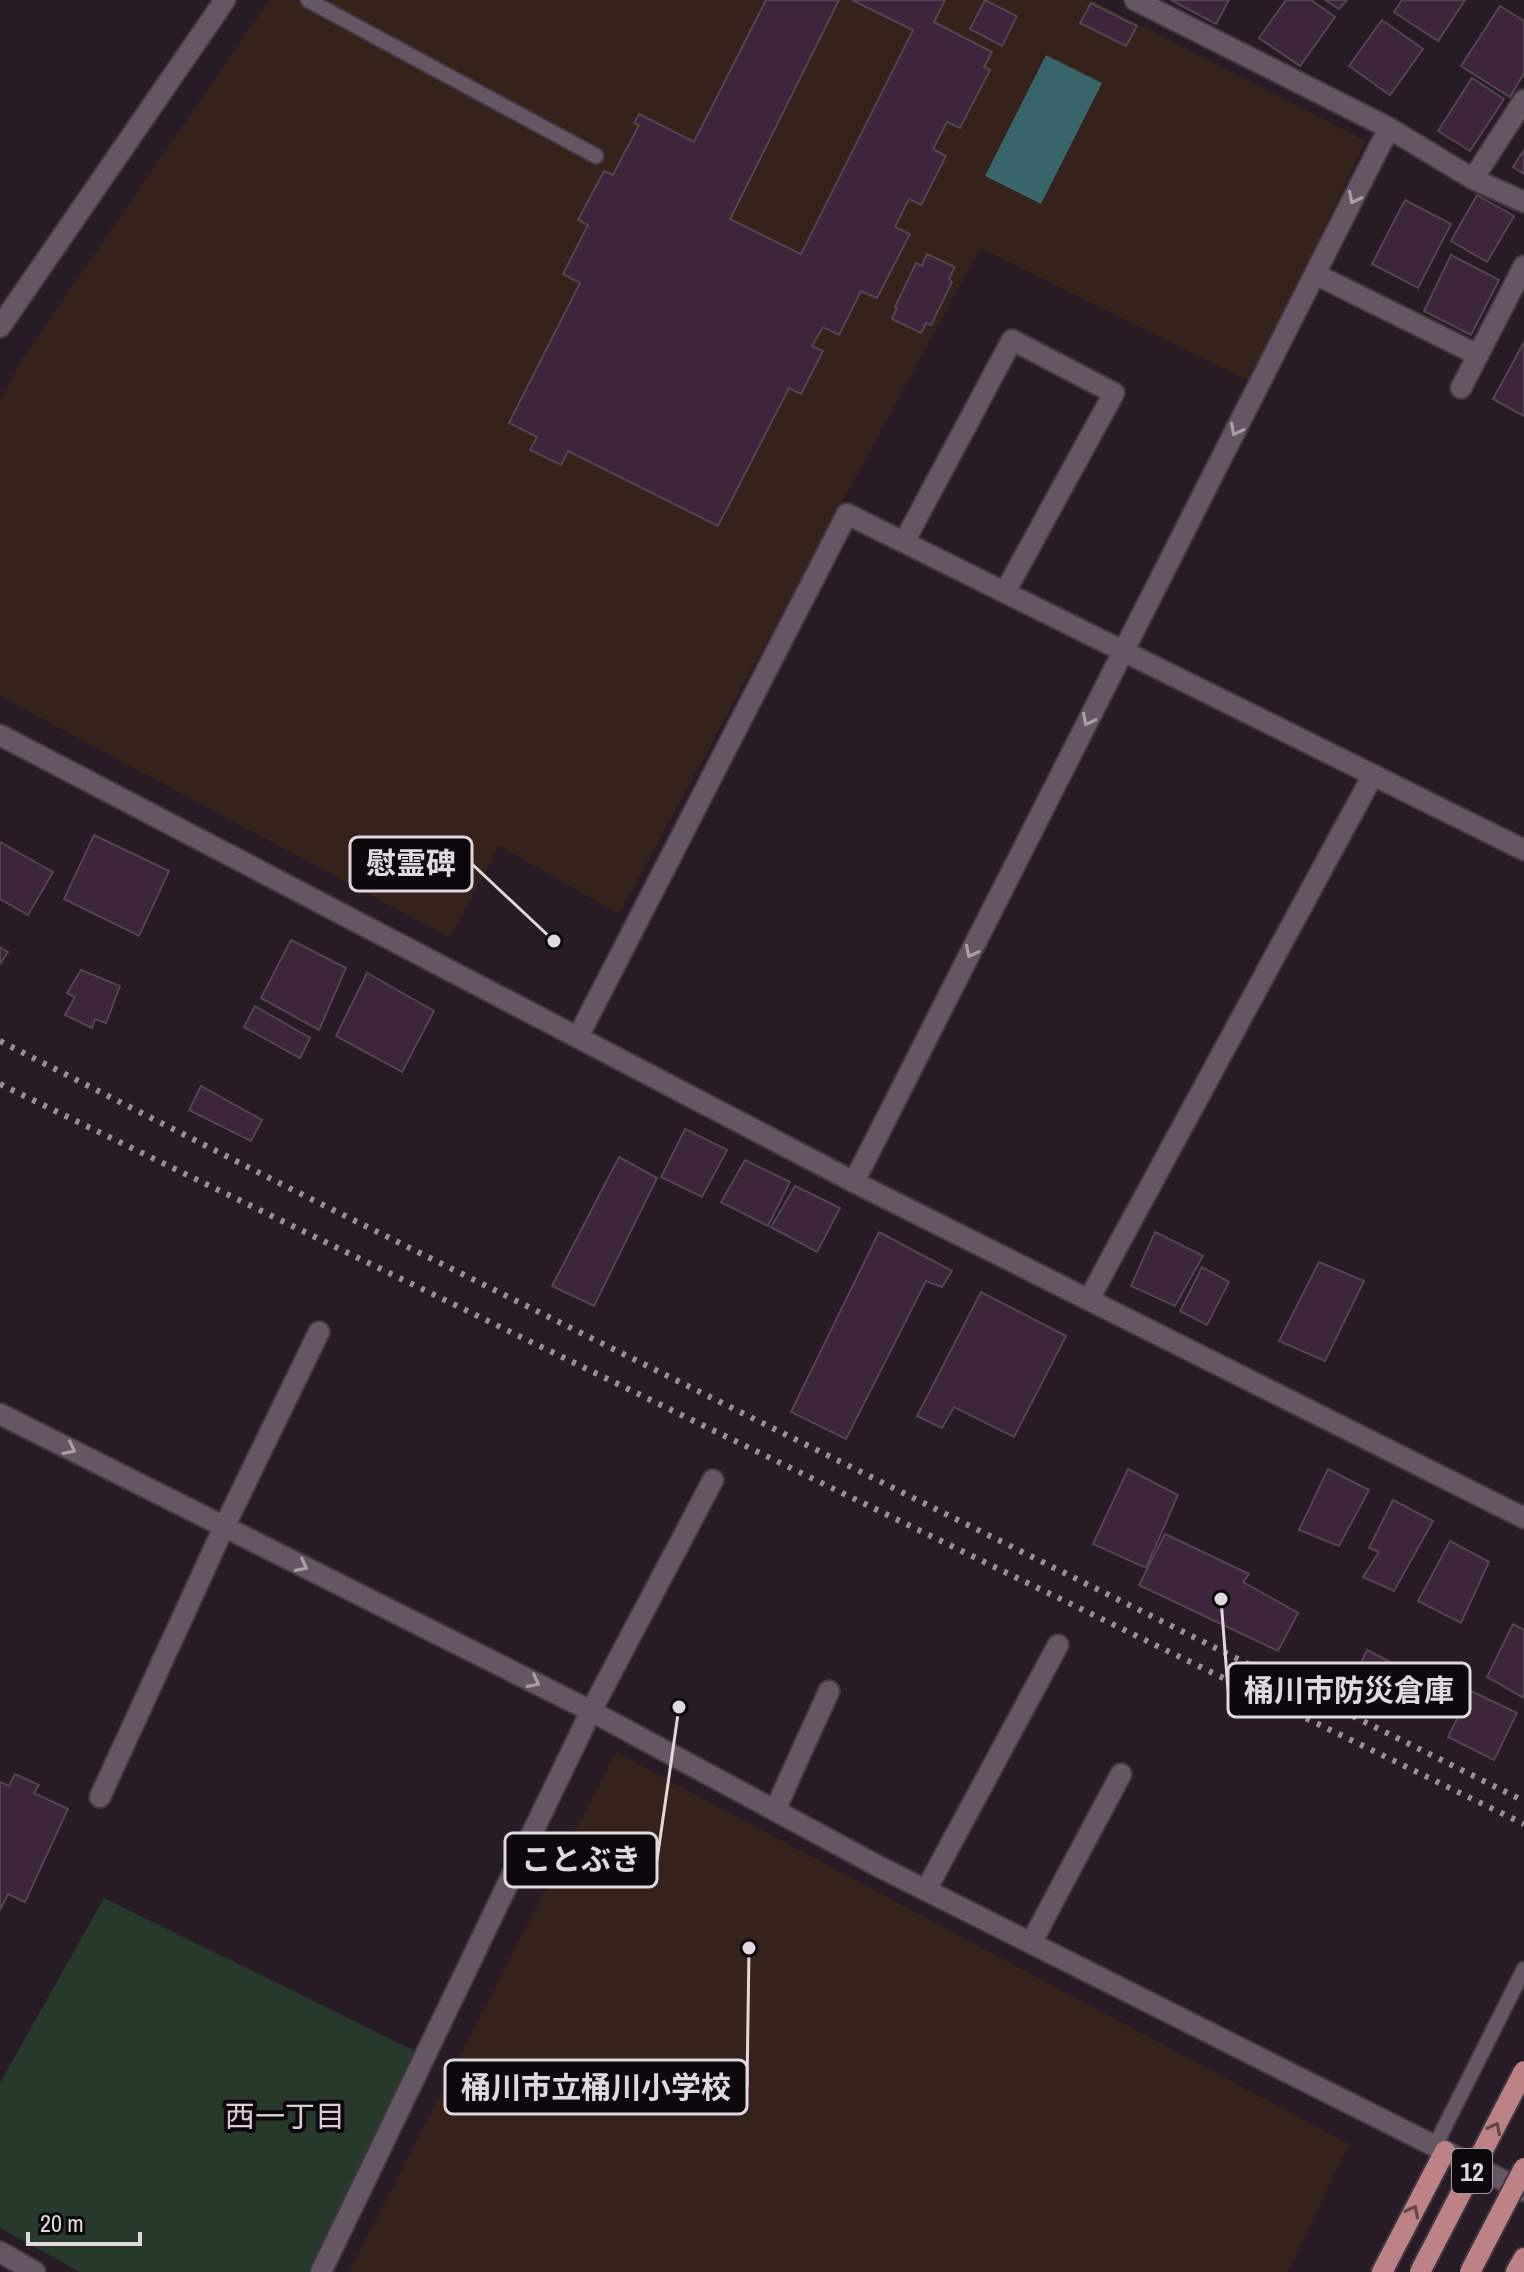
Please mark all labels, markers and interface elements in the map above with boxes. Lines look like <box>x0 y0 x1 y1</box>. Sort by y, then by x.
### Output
one-way arrow <box>1348 189 1363 204</box>
one-way arrow <box>1230 421 1245 436</box>
one-way arrow <box>1082 712 1097 727</box>
callout: 慰霊碑 <box>350 837 472 891</box>
text: 慰霊碑 <box>366 843 456 883</box>
one-way arrow <box>965 944 980 959</box>
one-way arrow <box>61 1439 76 1455</box>
one-way arrow <box>293 1556 308 1572</box>
callout: 桶川市防災倉庫 <box>1228 1663 1470 1717</box>
text: 桶川市防災倉庫 <box>1244 1670 1454 1710</box>
one-way arrow <box>526 1673 541 1688</box>
callout: ことぶき <box>505 1833 657 1887</box>
text: ことぶき <box>521 1839 641 1879</box>
callout: 桶川市立桶川小学校 <box>445 2060 747 2114</box>
text: 桶川市立桶川小学校 <box>461 2067 731 2107</box>
district label: 西一丁目 <box>225 2096 345 2136</box>
one-way arrow <box>1485 2122 1500 2136</box>
road number: 12 <box>1452 2149 1492 2193</box>
scale bar <box>28 2196 140 2246</box>
one-way arrow <box>1404 2205 1419 2220</box>
text: 20 m <box>40 2207 84 2239</box>

